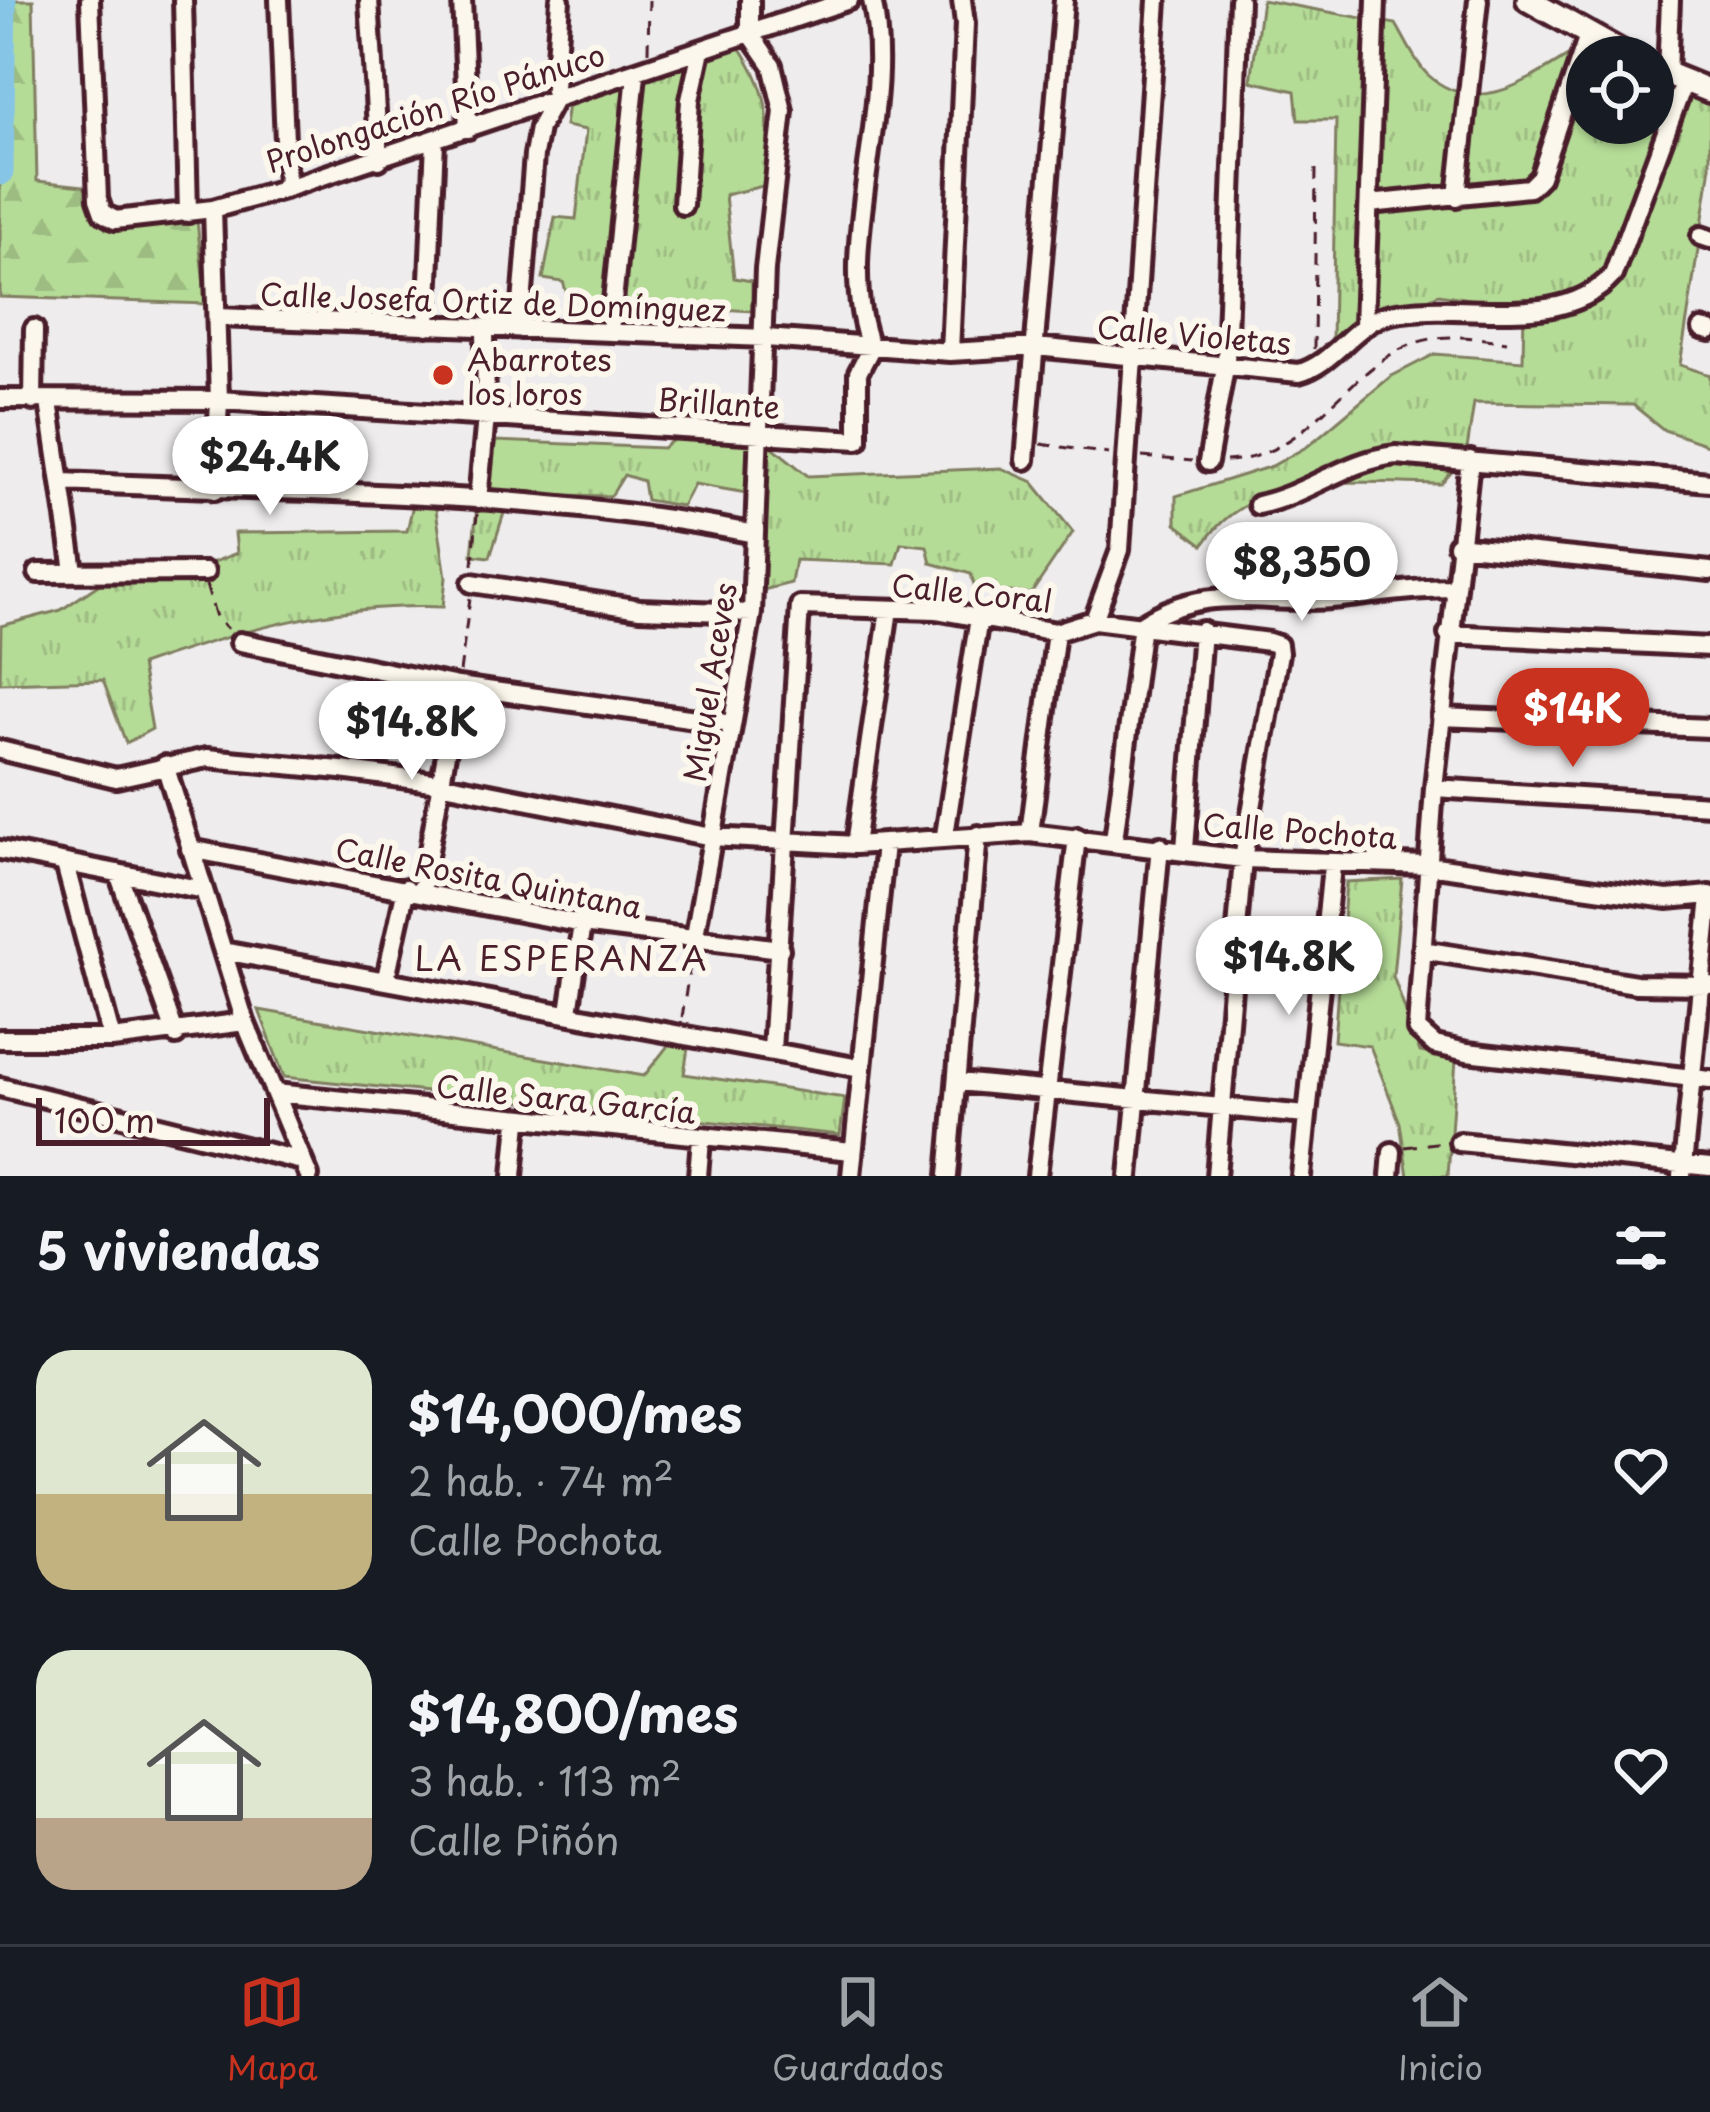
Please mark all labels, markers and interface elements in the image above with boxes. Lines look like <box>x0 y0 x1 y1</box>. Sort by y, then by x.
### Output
street label: Prolongación Río Pánuco <box>260 31 610 183</box>
map controls <box>1566 36 1674 144</box>
button: locate <box>1566 36 1674 144</box>
street label: Calle Josefa Ortiz de Domínguez <box>259 270 727 332</box>
street label: Calle Violetas <box>1095 303 1293 365</box>
place label: Abarrotes los loros <box>467 336 611 415</box>
marker: Abarrotes los loros <box>430 362 456 388</box>
street label: Brillante <box>656 375 782 429</box>
pin: $24.4K <box>172 416 368 518</box>
text: $24.4K <box>199 425 341 484</box>
pin: $8,350 <box>1204 522 1400 624</box>
text: $8,350 <box>1233 531 1371 590</box>
street label: Calle Coral <box>890 561 1054 623</box>
street label: Miguel Aceves <box>671 579 747 785</box>
pin: $14K <box>1502 668 1644 770</box>
text: $14K <box>1523 677 1623 736</box>
pin: $14.8K <box>314 681 510 783</box>
text: $14.8K <box>346 690 478 749</box>
street label: Calle Pochota <box>1201 801 1399 859</box>
street label: Calle Rosita Quintana <box>332 825 646 929</box>
pin: $14.8K <box>1191 916 1387 1018</box>
text: $14.8K <box>1223 925 1355 984</box>
district label: LA ESPERANZA <box>414 932 710 982</box>
street label: Calle Sara García <box>434 1062 698 1134</box>
scale bar <box>36 1092 270 1145</box>
text: 100 m <box>54 1094 155 1144</box>
text: 5 viviendas <box>36 1210 320 1287</box>
icon: filters <box>1608 1215 1674 1281</box>
text: $14,000/mes <box>408 1373 743 1450</box>
icon: home <box>132 1398 276 1542</box>
icon: heart <box>1608 1437 1674 1503</box>
text: 2 hab. · 74 m² <box>408 1450 674 1509</box>
text: Calle Pochota <box>408 1509 662 1568</box>
text: $14,800/mes <box>408 1673 738 1750</box>
icon: home <box>132 1698 276 1842</box>
icon: heart <box>1608 1737 1674 1803</box>
text: 3 hab. · 113 m² <box>408 1750 682 1809</box>
text: Calle Piñón <box>408 1809 619 1868</box>
tab: Mapa <box>227 1969 318 2091</box>
tab: Guardados <box>772 1969 944 2091</box>
tab: Inicio <box>1398 1969 1483 2091</box>

